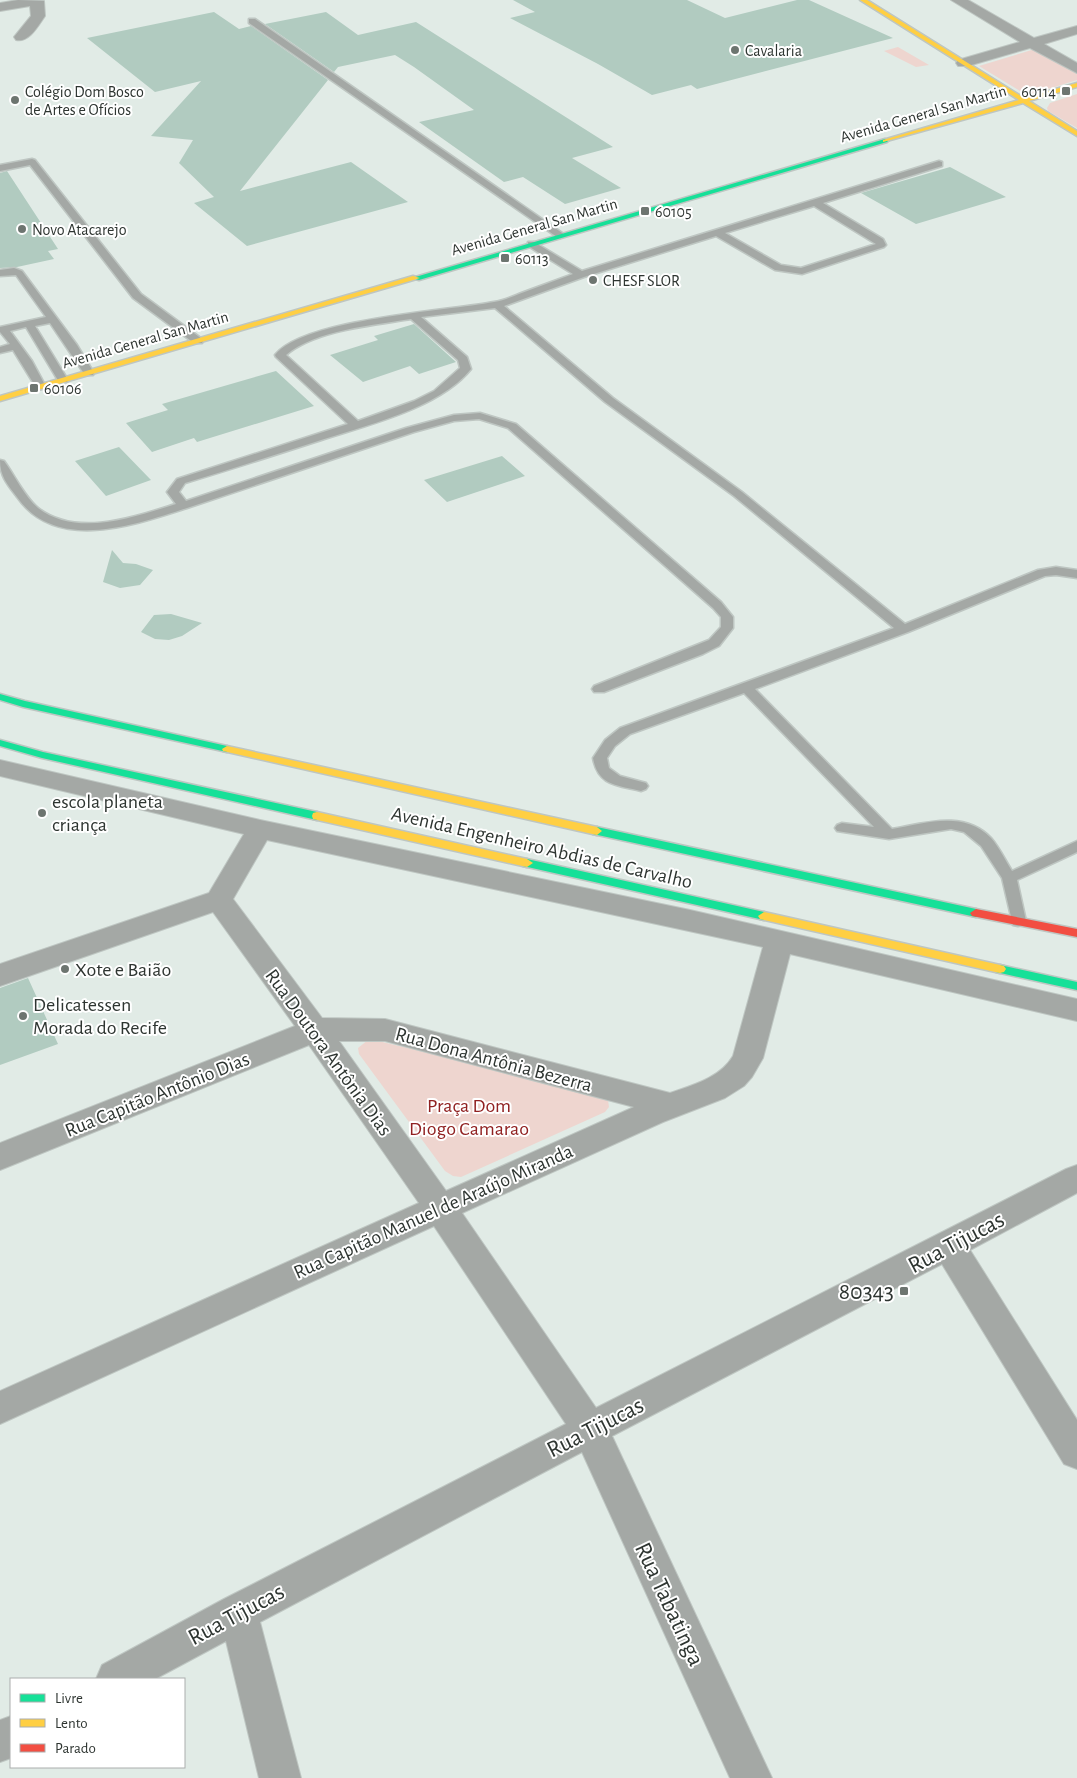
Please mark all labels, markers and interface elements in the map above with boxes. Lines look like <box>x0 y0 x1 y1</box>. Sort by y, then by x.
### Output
place label: Cavalaria <box>745 43 802 59</box>
marker: Cavalaria <box>729 44 741 56</box>
street label: Avenida General San Martin <box>838 83 1008 145</box>
place label: Colégio Dom Bosco de Artes e Ofícios <box>25 84 144 118</box>
place label: 60114 <box>1021 84 1056 100</box>
marker: 60114 <box>1060 85 1072 97</box>
marker: Colégio Dom Bosco de Artes e Ofícios <box>9 94 21 106</box>
street label: Avenida General San Martin <box>449 196 619 258</box>
place label: 60105 <box>655 204 692 220</box>
marker: 60105 <box>639 205 651 217</box>
place label: Novo Atacarejo <box>32 222 127 239</box>
marker: Novo Atacarejo <box>16 223 28 235</box>
place label: 60113 <box>515 251 549 267</box>
marker: 60113 <box>499 252 511 264</box>
place label: CHESF SLOR <box>603 273 680 289</box>
marker: CHESF SLOR <box>587 274 599 286</box>
street label: Avenida General San Martin <box>60 309 230 371</box>
place label: 60106 <box>44 381 81 397</box>
marker: 60106 <box>28 382 40 394</box>
place label: escola planeta criança <box>52 792 163 835</box>
street label: Avenida Engenheiro Abdias de Carvalho <box>389 804 694 892</box>
marker: escola planeta criança <box>36 807 48 819</box>
place label: Xote e Baião <box>75 960 171 980</box>
marker: Xote e Baião <box>59 963 71 975</box>
street label: Rua Doutora Antônia Dias <box>261 966 395 1140</box>
place label: Delicatessen Morada do Recife <box>33 995 167 1038</box>
marker: Delicatessen Morada do Recife <box>17 1010 29 1022</box>
street label: Rua Dona Antônia Bezerra <box>393 1024 594 1096</box>
street label: Rua Capitão Antônio Dias <box>62 1049 252 1141</box>
park label: Praça Dom Diogo Camarao <box>409 1096 529 1139</box>
street label: Rua Capitão Manuel de Araújo Miranda <box>291 1141 576 1283</box>
street label: Rua Tijucas <box>904 1208 1009 1278</box>
place label: 80343 <box>839 1280 894 1304</box>
marker: 80343 <box>898 1285 910 1297</box>
street label: Rua Tijucas <box>543 1393 648 1462</box>
street label: Rua Tabatinga <box>630 1539 708 1670</box>
street label: Rua Tijucas <box>184 1580 289 1650</box>
legend <box>10 1678 185 1768</box>
text: Livre <box>55 1691 83 1706</box>
text: Lento <box>55 1716 88 1731</box>
text: Parado <box>55 1741 96 1756</box>

